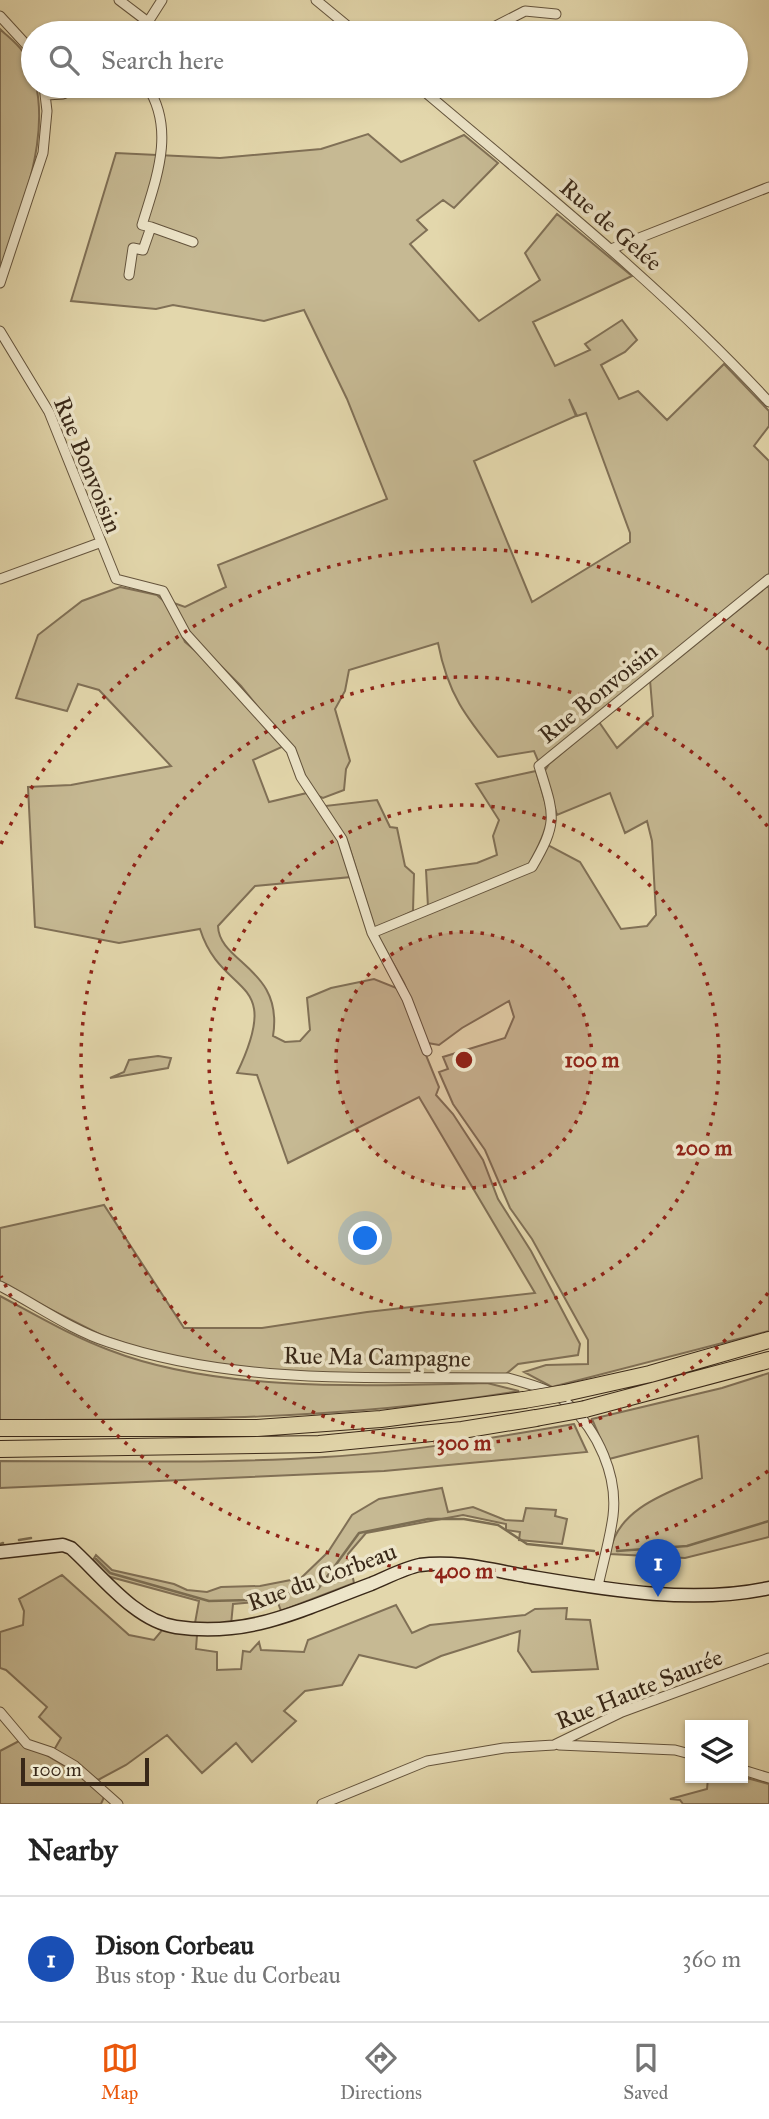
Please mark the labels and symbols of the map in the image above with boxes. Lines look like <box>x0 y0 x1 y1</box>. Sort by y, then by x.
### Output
street label: Rue de Gelée <box>554 172 668 278</box>
street label: Rue Bonvoisin <box>47 393 129 537</box>
street label: Rue Bonvoisin <box>533 636 663 750</box>
text: 100 m <box>565 1047 620 1073</box>
centre of rings <box>452 1048 476 1072</box>
text: 200 m <box>676 1135 733 1161</box>
your location <box>348 1221 382 1255</box>
street label: Rue Ma Campagne <box>283 1340 471 1374</box>
text: 300 m <box>436 1430 492 1456</box>
street label: Rue du Corbeau <box>243 1536 401 1618</box>
pin: 1 <box>635 1539 681 1597</box>
text: 400 m <box>435 1558 494 1584</box>
street label: Rue Haute Saurée <box>551 1642 727 1736</box>
scale bar <box>21 1755 149 1787</box>

